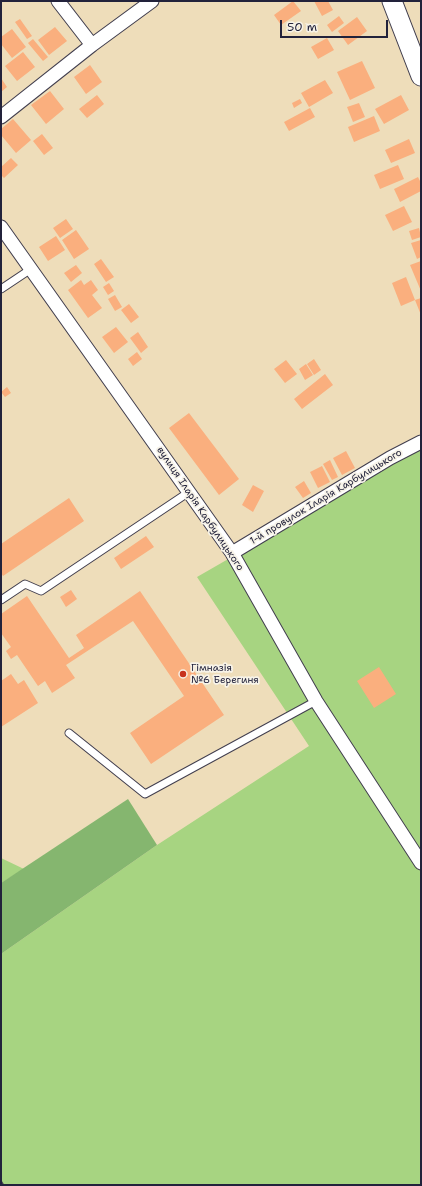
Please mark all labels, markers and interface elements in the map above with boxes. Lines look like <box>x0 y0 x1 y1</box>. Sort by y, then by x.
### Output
scale bar <box>282 12 390 38</box>
text: 50 m <box>287 19 317 35</box>
street label: вулиця Іларія Карбулицького <box>154 445 246 573</box>
street label: 1-й провулок Іларія Карбулицького <box>248 447 404 547</box>
place label: Гімназія №6 Берегиня <box>191 662 259 686</box>
marker: Гімназія №6 Берегиня <box>178 669 188 679</box>

